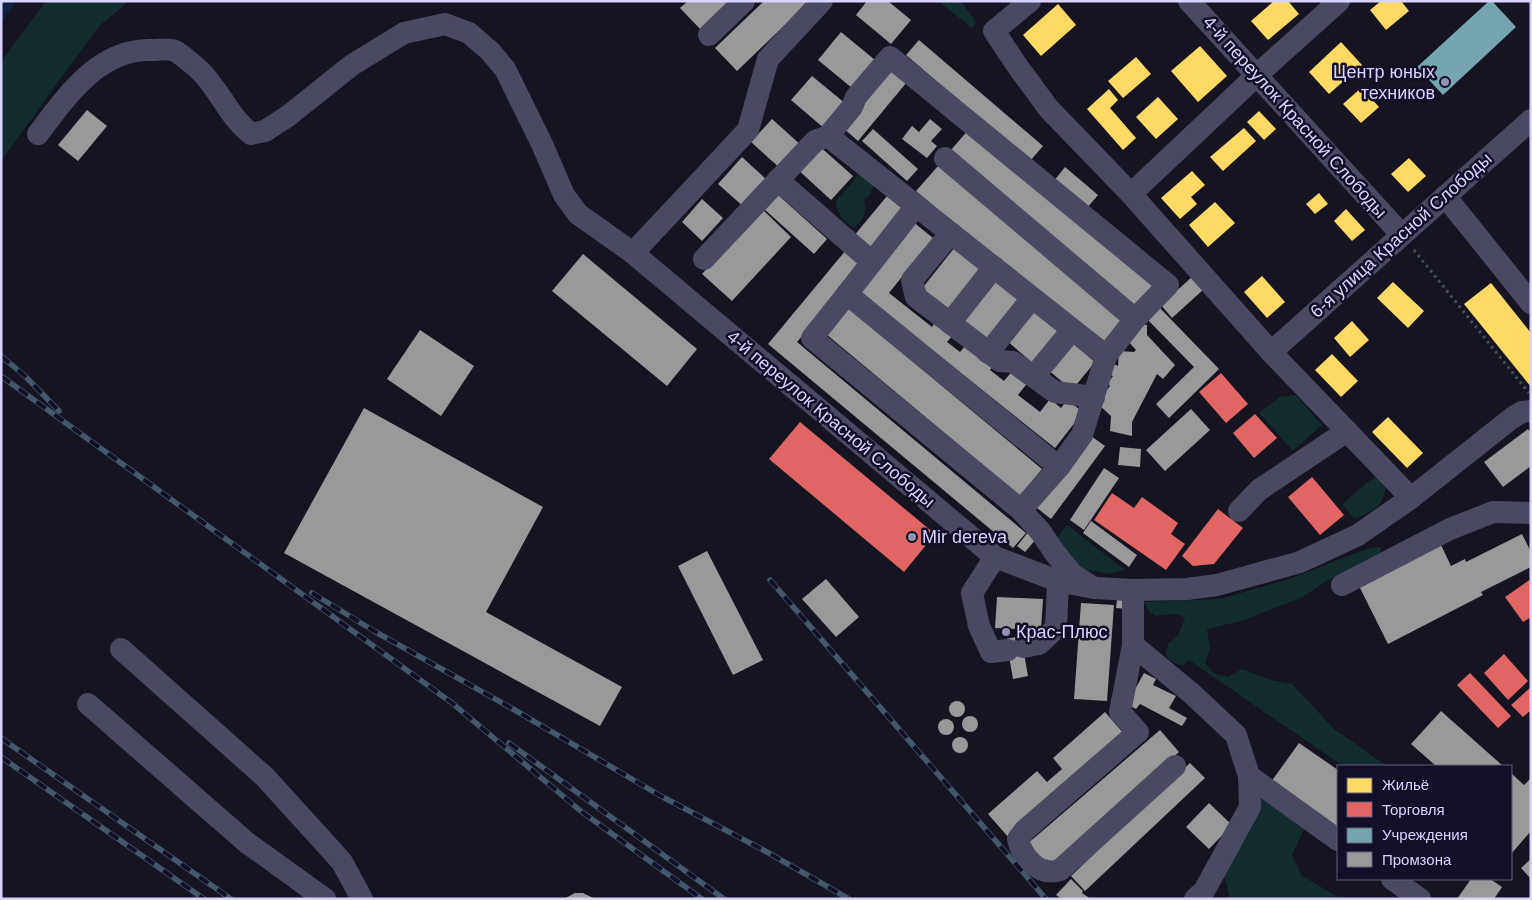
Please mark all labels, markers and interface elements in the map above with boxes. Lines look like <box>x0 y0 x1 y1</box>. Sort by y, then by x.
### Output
street label: 4-й переулок Красной Слободы <box>1199 12 1391 222</box>
place label: Центр юных техников <box>1333 62 1435 103</box>
marker: Центр юных техников <box>1439 76 1451 88</box>
street label: 6-я улица Красной Слободы <box>1306 148 1496 322</box>
street label: 4-й переулок Красной Слободы <box>723 326 939 512</box>
place label: Mir dereva <box>922 527 1008 547</box>
marker: Mir dereva <box>906 531 918 543</box>
place label: Крас-Плюс <box>1016 622 1107 642</box>
marker: Крас-Плюс <box>1000 626 1012 638</box>
legend <box>1337 765 1512 880</box>
text: Жильё <box>1382 776 1429 793</box>
text: Торговля <box>1382 801 1445 818</box>
text: Учреждения <box>1382 826 1468 843</box>
text: Промзона <box>1382 851 1452 868</box>

